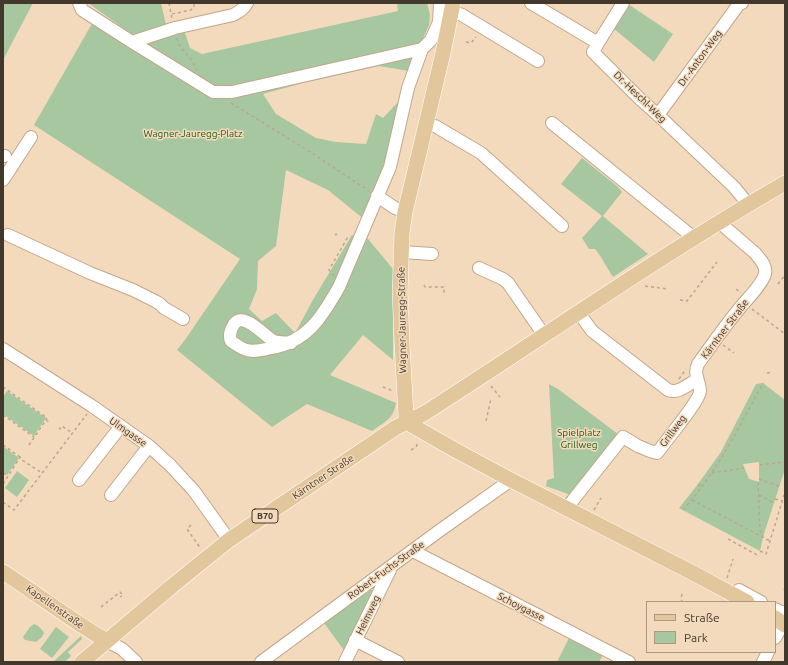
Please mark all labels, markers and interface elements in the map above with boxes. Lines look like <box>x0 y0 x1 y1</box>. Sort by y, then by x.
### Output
street label: Dr.-Anton-Weg <box>676 28 724 88</box>
street label: Dr.-Heschl-Weg <box>611 69 669 125</box>
park label: Wagner-Jauregg-Platz <box>143 128 243 140</box>
street label: Wagner-Jauregg-Straße <box>395 267 409 373</box>
street label: Kärntner Straße <box>699 297 751 361</box>
street label: Grillweg <box>657 413 689 449</box>
street label: Ulmgasse <box>107 415 149 449</box>
park label: Spielplatz Grillweg <box>557 427 601 450</box>
street label: Kärntner Straße <box>290 452 356 502</box>
road number: B70 <box>252 509 278 523</box>
street label: Robert-Fuchs-Straße <box>345 538 427 602</box>
street label: Kapellenstraße <box>24 583 86 631</box>
street label: Schoygasse <box>495 590 547 624</box>
street label: Heimweg <box>353 593 383 637</box>
legend <box>646 601 776 653</box>
text: Straße <box>684 611 720 624</box>
text: Park <box>684 631 708 644</box>

